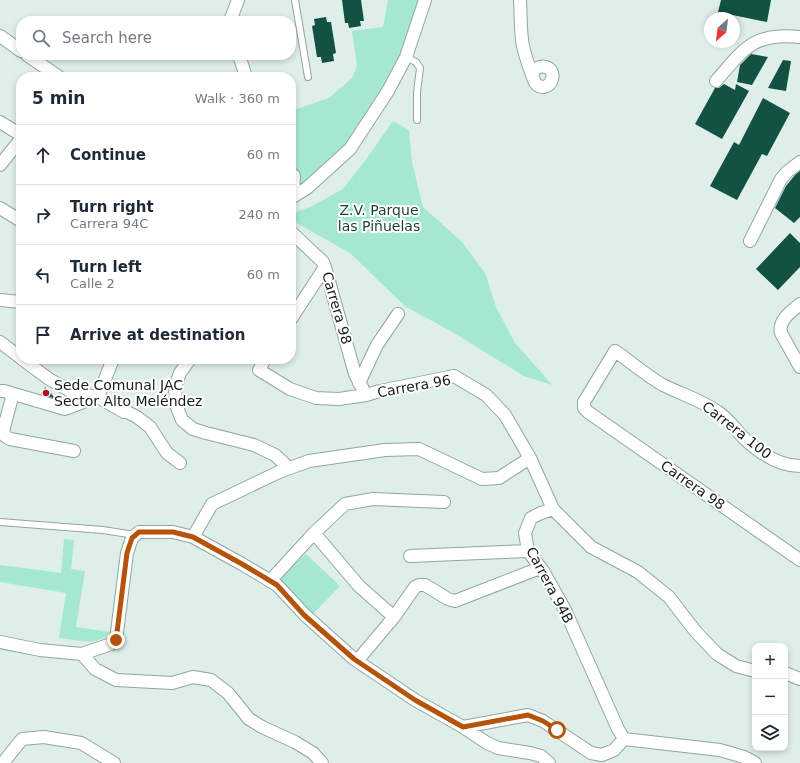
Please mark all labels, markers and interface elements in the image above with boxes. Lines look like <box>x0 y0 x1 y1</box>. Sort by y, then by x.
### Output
north arrow <box>704 12 740 48</box>
search box <box>16 16 296 60</box>
icon: search <box>30 27 52 49</box>
text: Search here <box>62 29 152 47</box>
text: 5 min <box>32 88 85 108</box>
text: Walk · 360 m <box>195 91 280 106</box>
icon: ahead <box>32 144 54 166</box>
text: Continue <box>70 146 146 164</box>
text: 60 m <box>247 147 280 162</box>
text: Turn right <box>70 198 154 216</box>
park label: Z.V. Parque las Piñuelas <box>338 202 420 234</box>
icon: right <box>32 204 54 226</box>
text: 240 m <box>238 207 280 222</box>
text: Carrera 94C <box>70 216 148 231</box>
text: Turn left <box>70 258 142 276</box>
icon: left <box>32 264 54 286</box>
text: 60 m <box>247 267 280 282</box>
street label: Carrera 98 <box>319 270 355 346</box>
text: Calle 2 <box>70 276 115 291</box>
icon: arrive <box>32 324 54 346</box>
text: Arrive at destination <box>70 326 245 344</box>
street label: Carrera 96 <box>376 372 452 400</box>
place label: Sede Comunal JAC Sector Alto Meléndez <box>54 377 202 409</box>
marker: Sede Comunal JAC Sector Alto Meléndez <box>41 388 51 398</box>
street label: Carrera 100 <box>699 398 775 462</box>
street label: Carrera 98 <box>658 457 728 513</box>
street label: Carrera 94B <box>523 544 577 626</box>
route end <box>107 631 125 649</box>
map controls <box>752 643 788 751</box>
button: + <box>752 643 788 679</box>
button: − <box>752 679 788 715</box>
button: layers <box>752 715 788 751</box>
route start <box>548 721 566 739</box>

